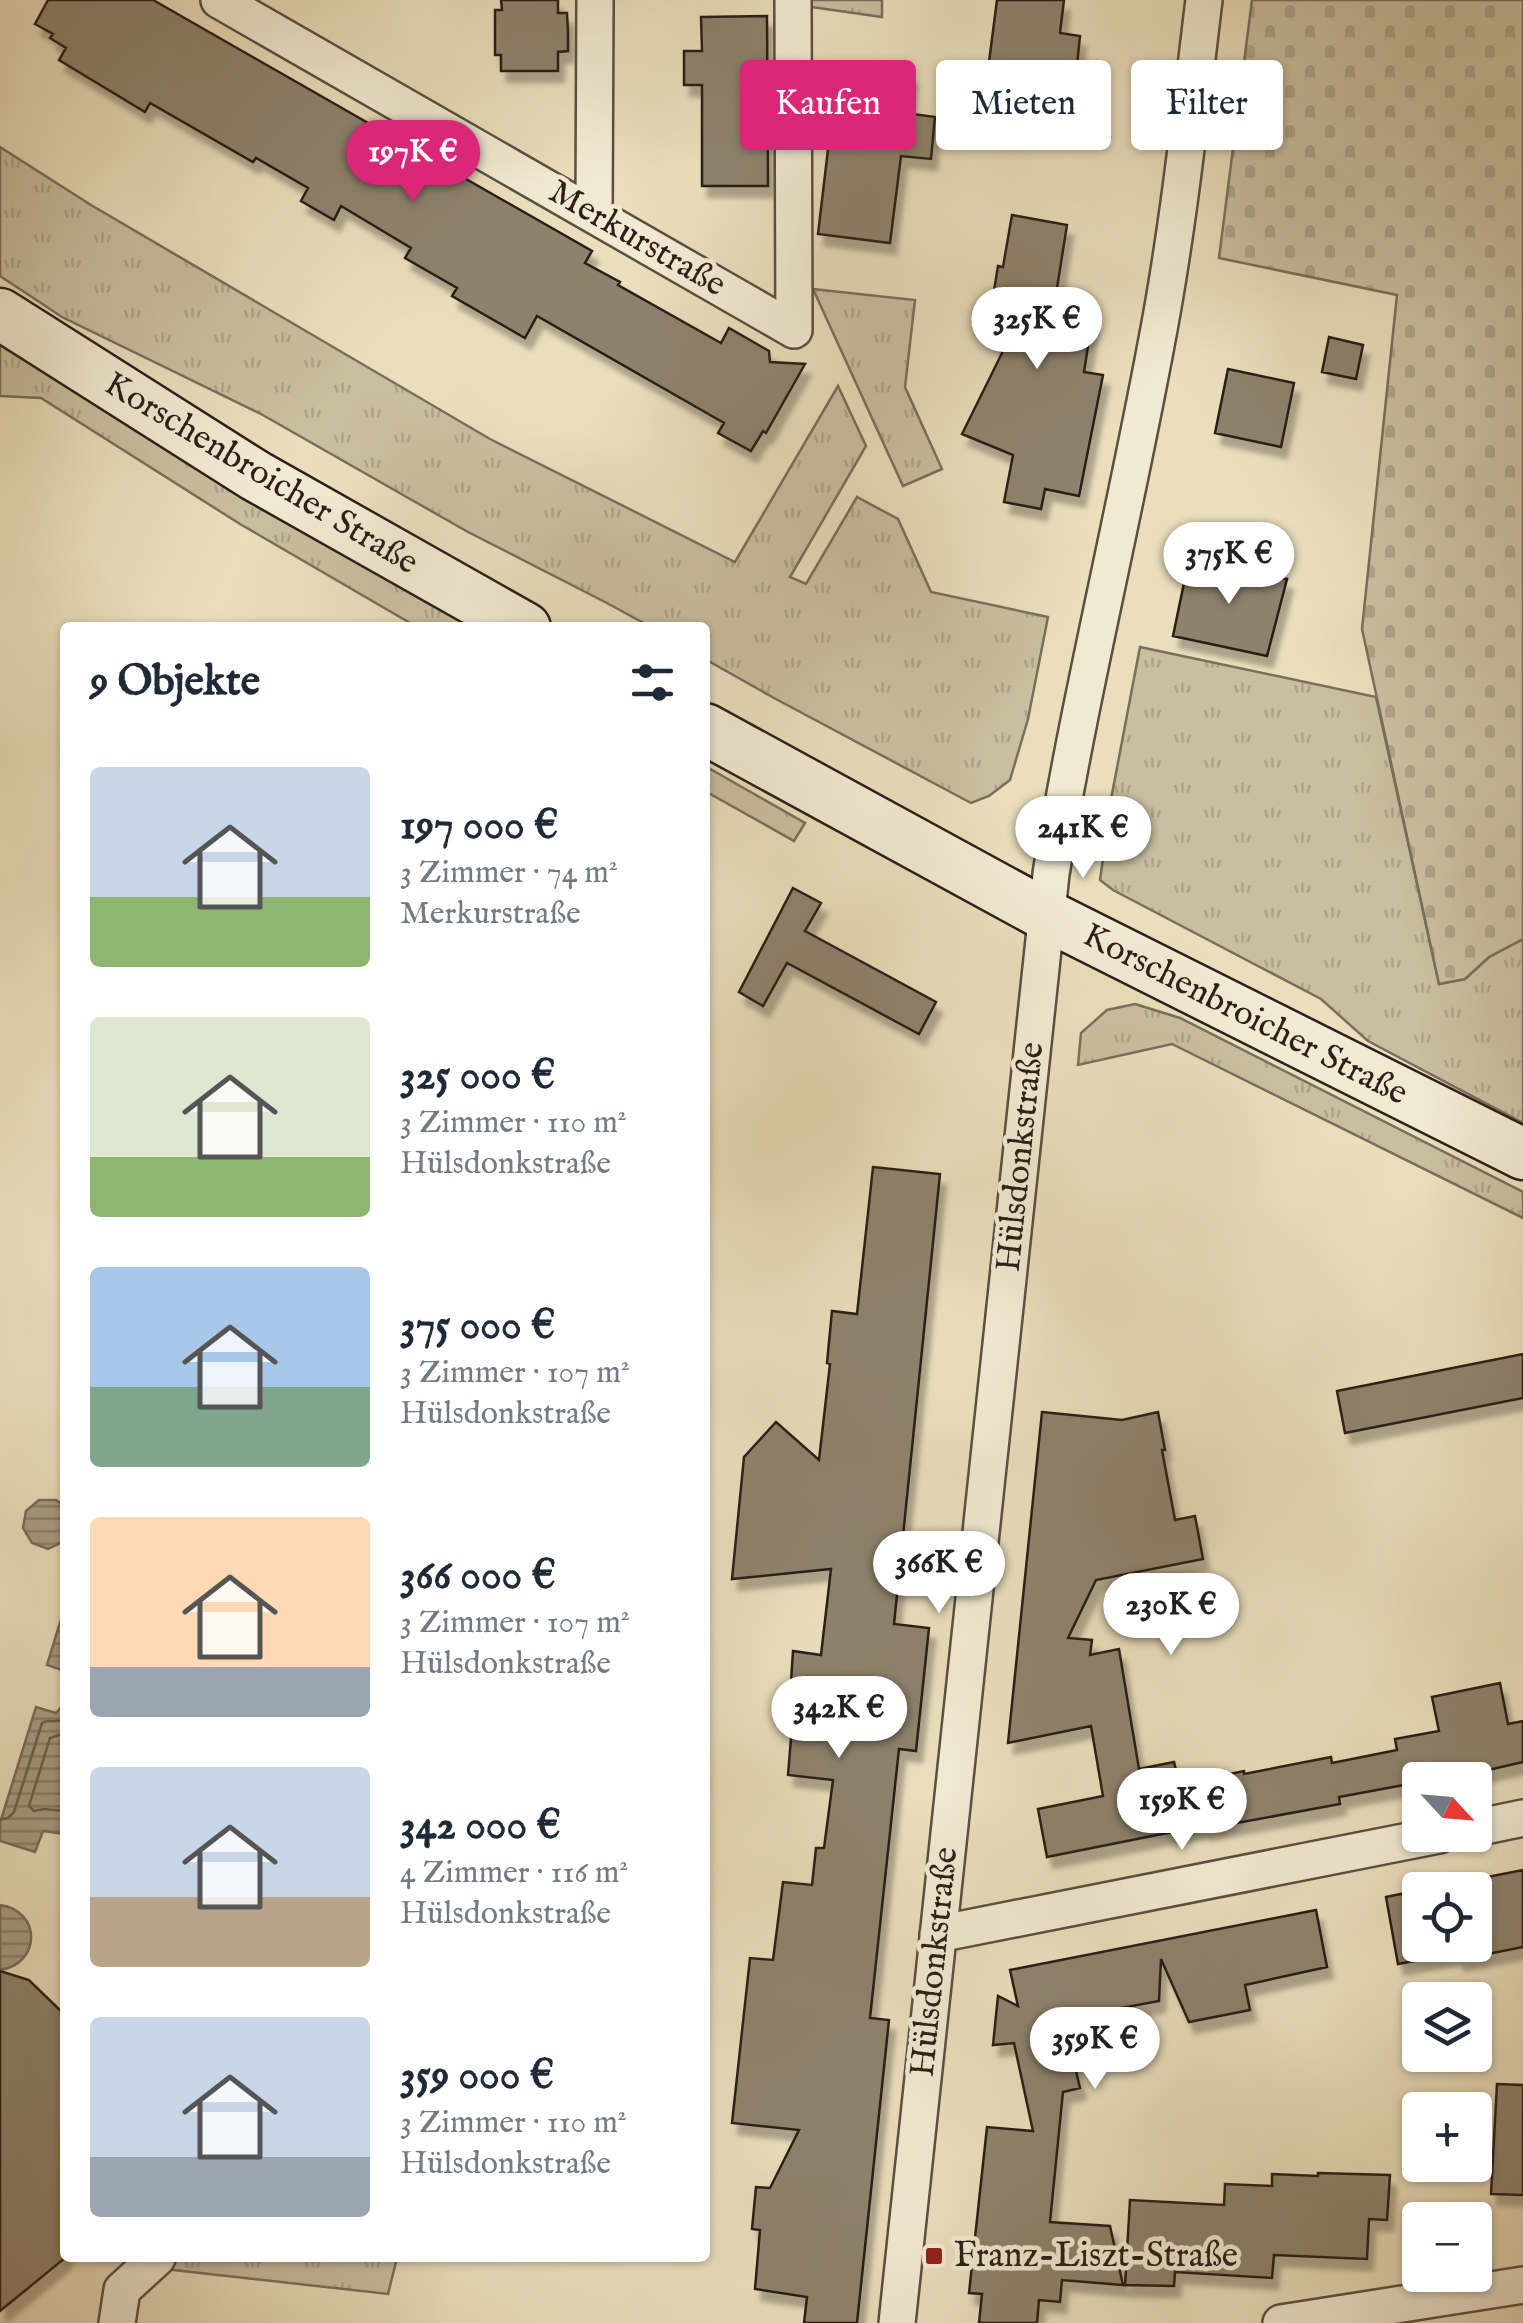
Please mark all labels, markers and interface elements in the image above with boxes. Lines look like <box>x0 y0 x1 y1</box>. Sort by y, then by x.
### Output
chip: Kaufen <box>740 60 916 150</box>
chip: Mieten <box>936 60 1111 150</box>
chip: Filter <box>1131 60 1283 150</box>
pin: 197K € <box>332 120 494 205</box>
text: 197K € <box>368 132 458 173</box>
street label: Merkurstraße <box>540 170 734 308</box>
pin: 325K € <box>956 287 1118 372</box>
text: 325K € <box>993 299 1081 340</box>
street label: Korschenbroicher Straße <box>96 362 426 586</box>
pin: 375K € <box>1148 522 1310 607</box>
text: 375K € <box>1185 534 1273 575</box>
icon: filters <box>625 655 680 710</box>
text: 9 Objekte <box>90 656 260 709</box>
pin: 241K € <box>1002 796 1164 881</box>
text: 197 000 € <box>400 800 558 853</box>
icon: home <box>170 807 290 927</box>
text: 241K € <box>1037 808 1129 849</box>
text: 3 Zimmer · 74 m² <box>400 853 618 894</box>
text: Merkurstraße <box>400 894 581 935</box>
street label: Korschenbroicher Straße <box>1075 914 1415 1116</box>
street label: Hülsdonkstraße <box>987 1040 1055 1274</box>
text: 325 000 € <box>400 1050 555 1103</box>
icon: home <box>170 1057 290 1177</box>
text: 3 Zimmer · 110 m² <box>400 1103 627 1144</box>
text: Hülsdonkstraße <box>400 1144 611 1185</box>
text: 375 000 € <box>400 1300 555 1353</box>
icon: home <box>170 1307 290 1427</box>
text: 3 Zimmer · 107 m² <box>400 1353 630 1394</box>
text: Hülsdonkstraße <box>400 1394 611 1435</box>
pin: 366K € <box>858 1531 1020 1616</box>
text: 366K € <box>895 1543 983 1584</box>
text: 366 000 € <box>400 1550 556 1603</box>
icon: home <box>170 1557 290 1677</box>
pin: 230K € <box>1090 1573 1252 1658</box>
text: 230K € <box>1125 1585 1217 1626</box>
text: 3 Zimmer · 107 m² <box>400 1603 630 1644</box>
text: Hülsdonkstraße <box>400 1644 611 1685</box>
pin: 342K € <box>758 1676 920 1761</box>
text: 342K € <box>793 1688 885 1729</box>
north arrow <box>1402 1762 1492 1852</box>
map controls <box>1402 1762 1492 2292</box>
pin: 159K € <box>1101 1768 1263 1853</box>
text: 159K € <box>1139 1780 1225 1821</box>
text: 342 000 € <box>400 1800 561 1853</box>
icon: home <box>170 1807 290 1927</box>
street label: Hülsdonkstraße <box>901 1845 969 2079</box>
text: 4 Zimmer · 116 m² <box>400 1853 628 1894</box>
button: locate <box>1402 1872 1492 1962</box>
text: Hülsdonkstraße <box>400 1894 611 1935</box>
button: layers <box>1402 1982 1492 2072</box>
pin: 359K € <box>1014 2007 1176 2092</box>
text: 359K € <box>1052 2019 1138 2060</box>
text: 359 000 € <box>400 2050 554 2103</box>
icon: home <box>170 2057 290 2177</box>
button: + <box>1402 2092 1492 2182</box>
text: 3 Zimmer · 110 m² <box>400 2103 627 2144</box>
text: Hülsdonkstraße <box>400 2144 611 2185</box>
button: − <box>1402 2202 1492 2292</box>
place label: Franz-Liszt-Straße <box>954 2234 1238 2279</box>
marker: Franz-Liszt-Straße <box>923 2245 945 2267</box>

